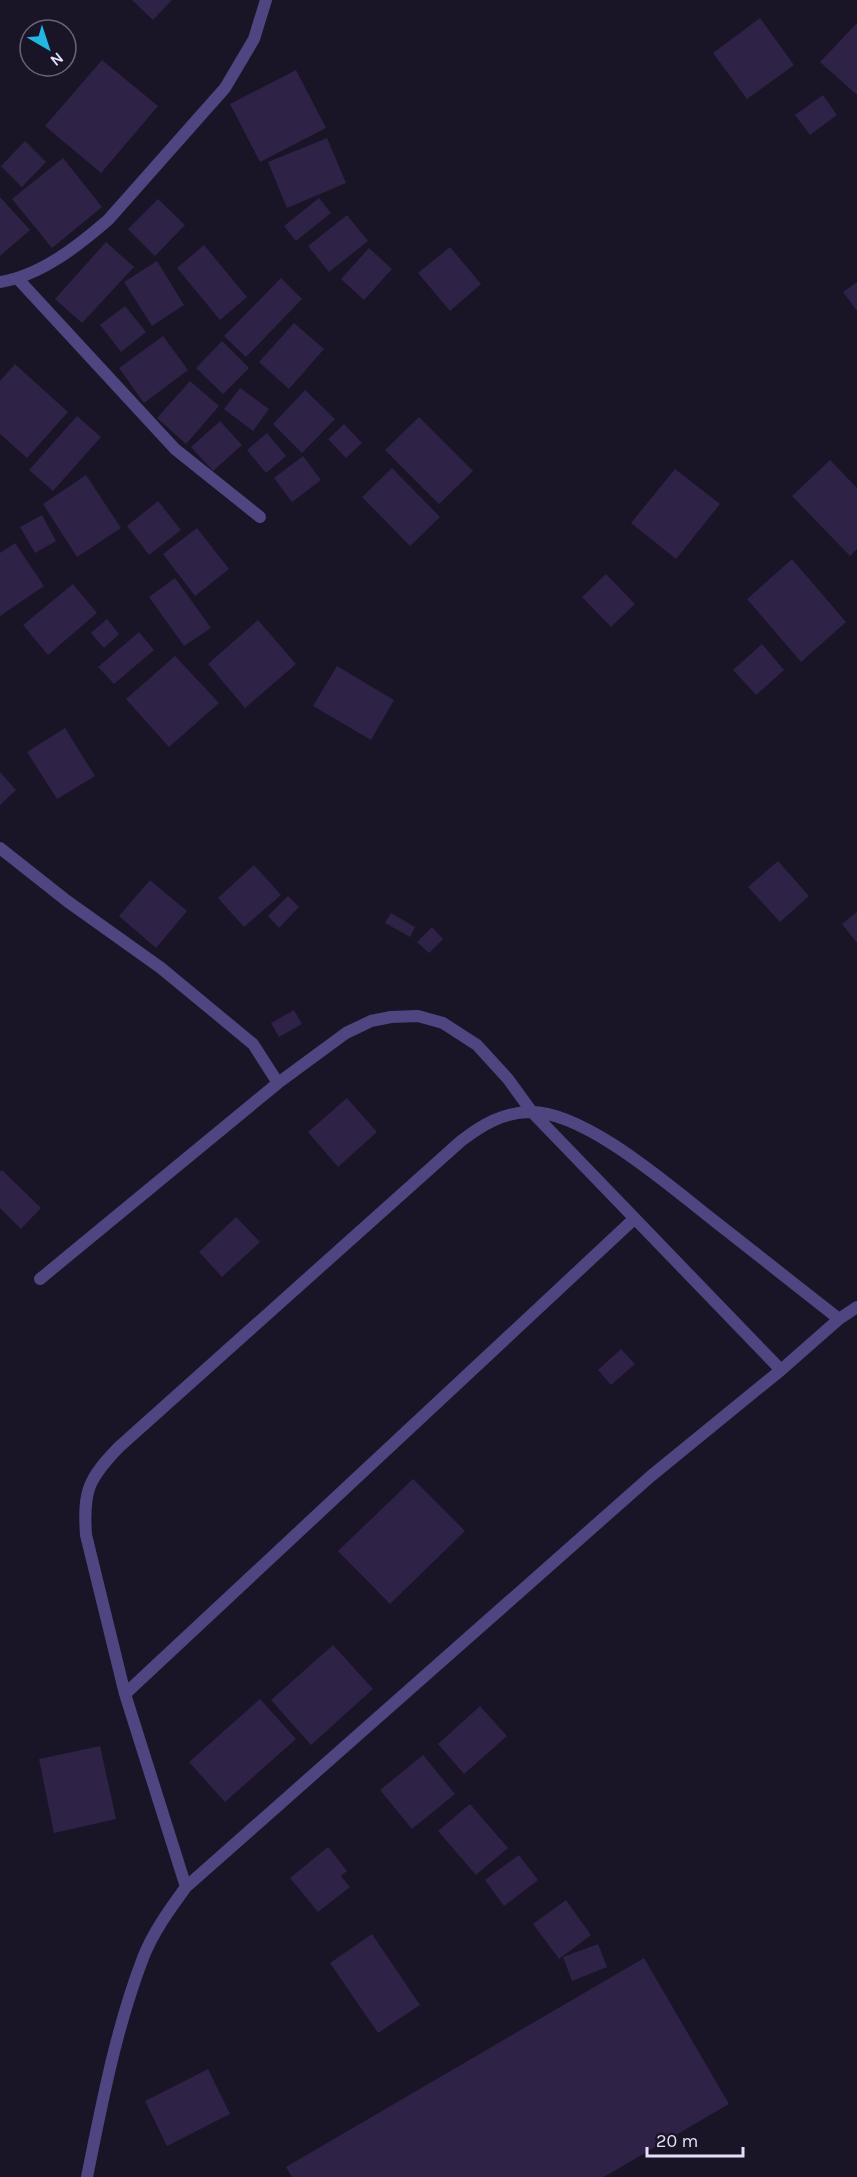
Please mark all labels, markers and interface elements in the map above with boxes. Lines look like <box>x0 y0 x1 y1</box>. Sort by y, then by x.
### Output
north arrow <box>18 18 78 78</box>
text: N <box>47 48 68 70</box>
scale bar <box>647 2120 743 2158</box>
text: 20 m <box>656 2130 698 2152</box>

